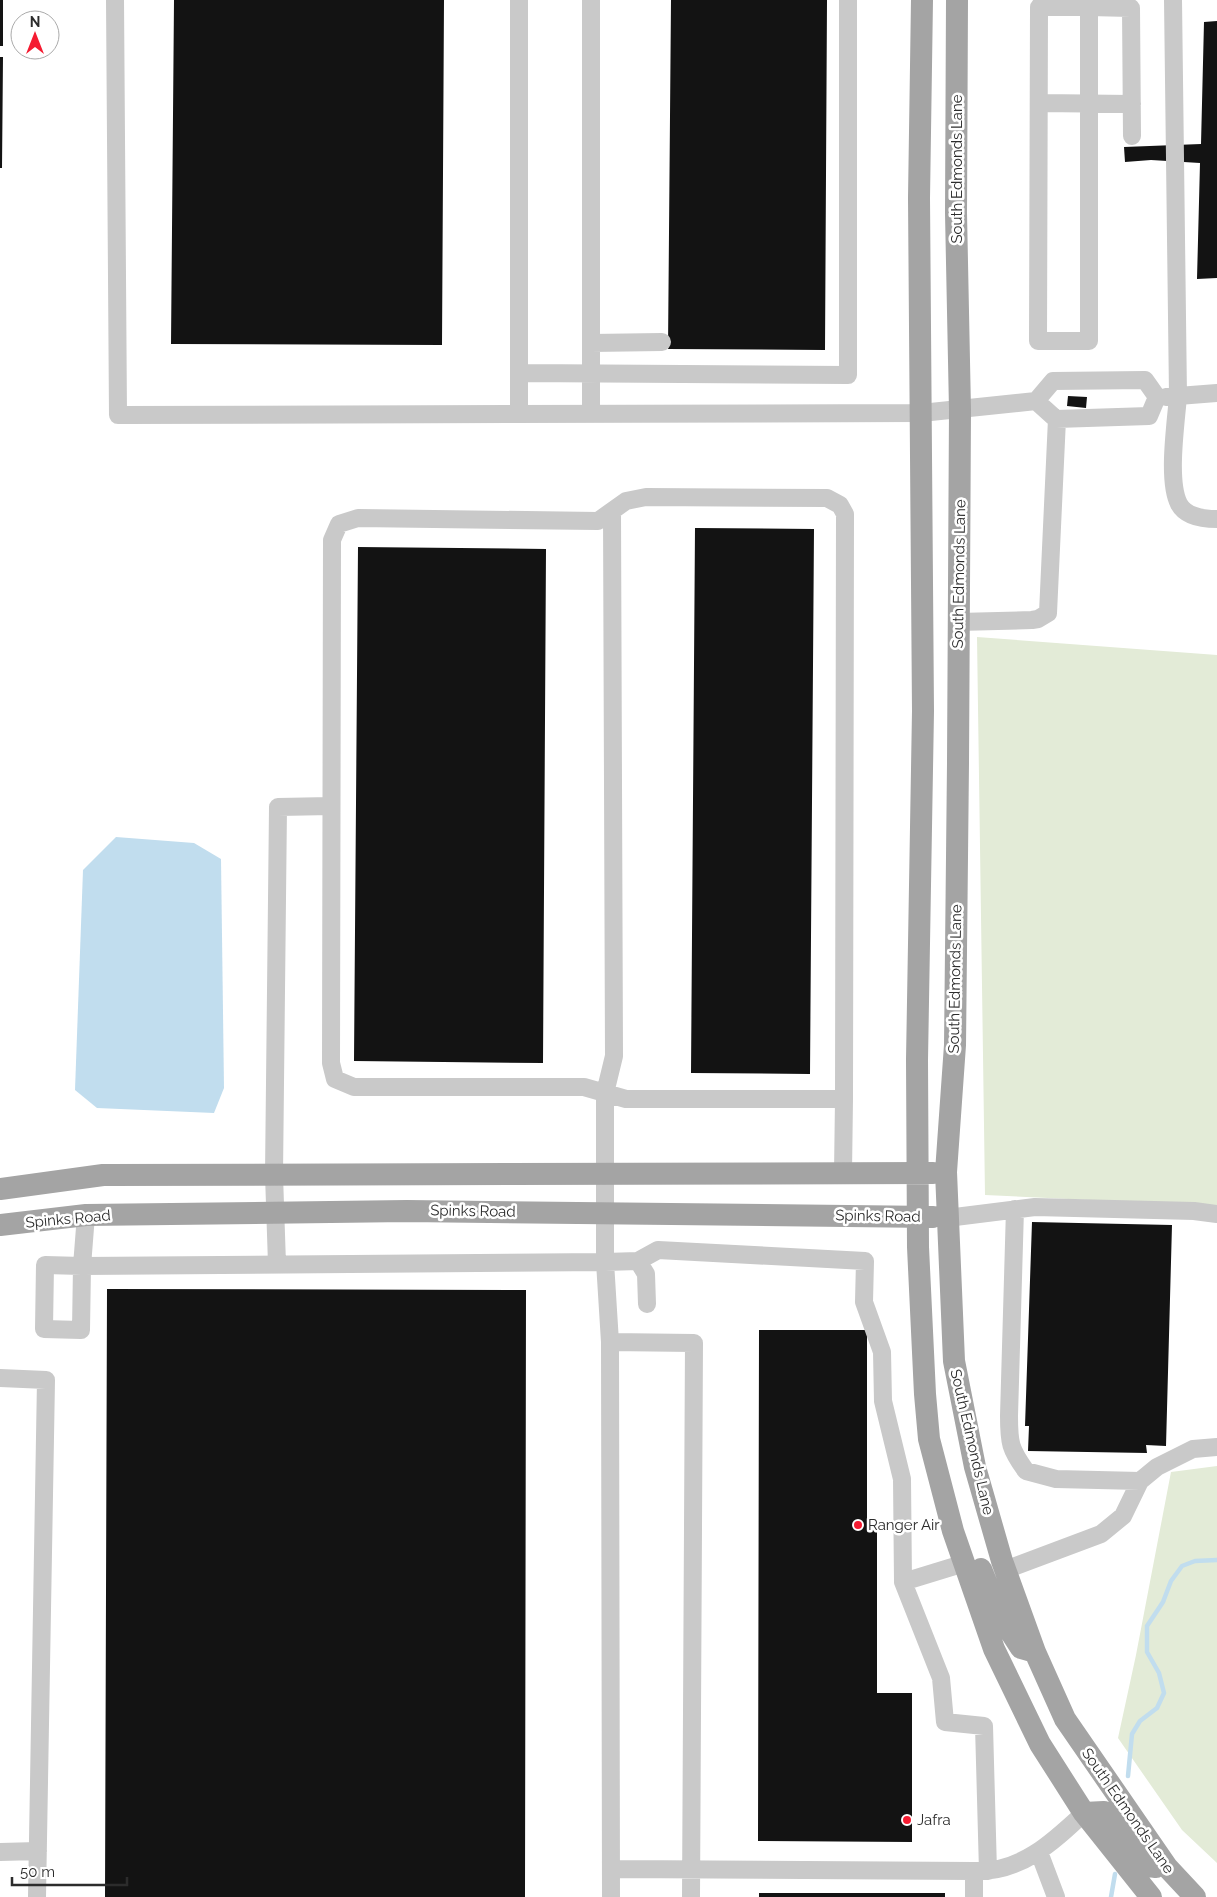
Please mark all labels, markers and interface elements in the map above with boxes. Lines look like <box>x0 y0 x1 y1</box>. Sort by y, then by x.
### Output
north arrow <box>10 10 60 60</box>
text: N <box>30 14 40 30</box>
street label: South Edmonds Lane <box>948 94 966 244</box>
street label: South Edmonds Lane <box>949 499 969 649</box>
street label: South Edmonds Lane <box>945 904 965 1054</box>
street label: Spinks Road <box>430 1201 516 1221</box>
street label: Spinks Road <box>25 1206 111 1232</box>
street label: Spinks Road <box>835 1206 921 1226</box>
street label: South Edmonds Lane <box>946 1367 998 1517</box>
place label: Ranger Air <box>868 1516 940 1534</box>
marker: Ranger Air <box>852 1519 864 1531</box>
street label: South Edmonds Lane <box>1078 1745 1178 1877</box>
place label: Jafra <box>917 1811 951 1829</box>
marker: Jafra <box>901 1814 913 1826</box>
scale bar <box>12 1854 128 1886</box>
text: 50 m <box>20 1863 55 1881</box>

